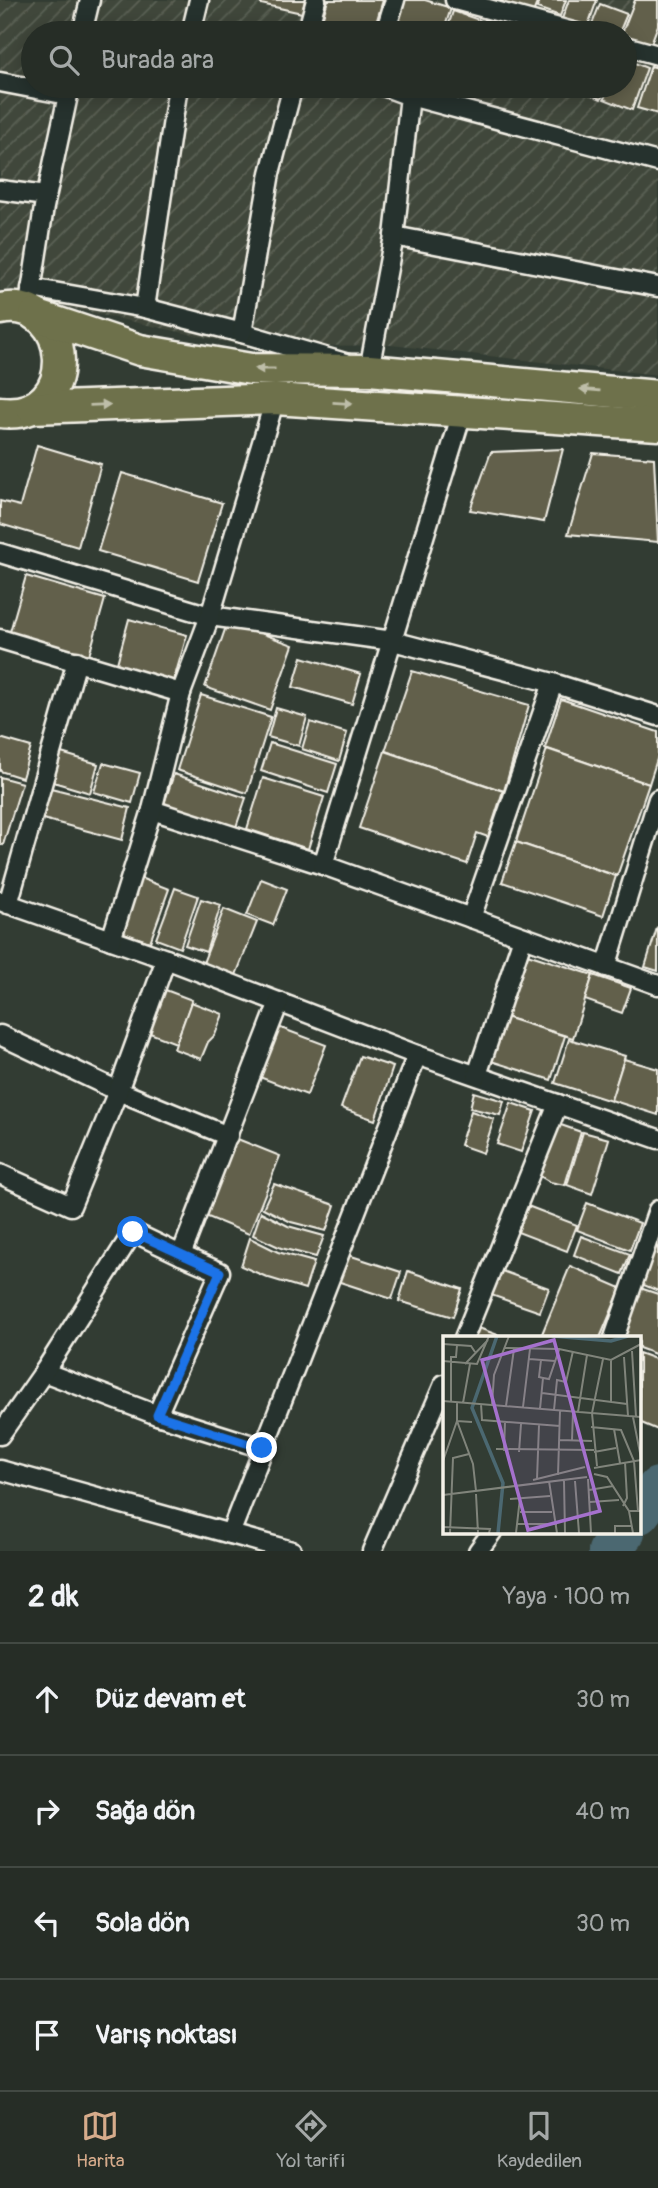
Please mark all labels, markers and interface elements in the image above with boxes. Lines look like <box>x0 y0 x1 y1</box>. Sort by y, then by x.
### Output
search box <box>21 21 637 98</box>
icon: search <box>45 41 83 79</box>
text: Burada ara <box>101 44 214 76</box>
one-way arrow <box>254 363 276 375</box>
one-way arrow <box>579 384 601 395</box>
one-way arrow <box>332 398 354 409</box>
one-way arrow <box>89 400 111 411</box>
route start <box>117 1216 148 1247</box>
inset map <box>443 1336 640 1534</box>
route end <box>246 1432 277 1463</box>
text: 2 dk <box>28 1578 79 1615</box>
text: Yaya · 100 m <box>503 1582 630 1611</box>
icon: ahead <box>28 1680 66 1718</box>
text: Düz devam et <box>95 1683 246 1715</box>
text: 30 m <box>576 1685 630 1714</box>
icon: right <box>28 1792 66 1830</box>
text: Sağa dön <box>95 1795 195 1827</box>
text: 40 m <box>576 1797 630 1826</box>
icon: left <box>28 1904 66 1942</box>
text: Sola dön <box>95 1907 190 1939</box>
text: 30 m <box>576 1909 630 1938</box>
icon: arrive <box>28 2016 66 2054</box>
text: Varış noktası <box>95 2019 237 2051</box>
tab: Harita <box>76 2107 125 2173</box>
tab: Yol tarifi <box>277 2107 345 2173</box>
tab: Kaydedilen <box>497 2107 582 2173</box>

